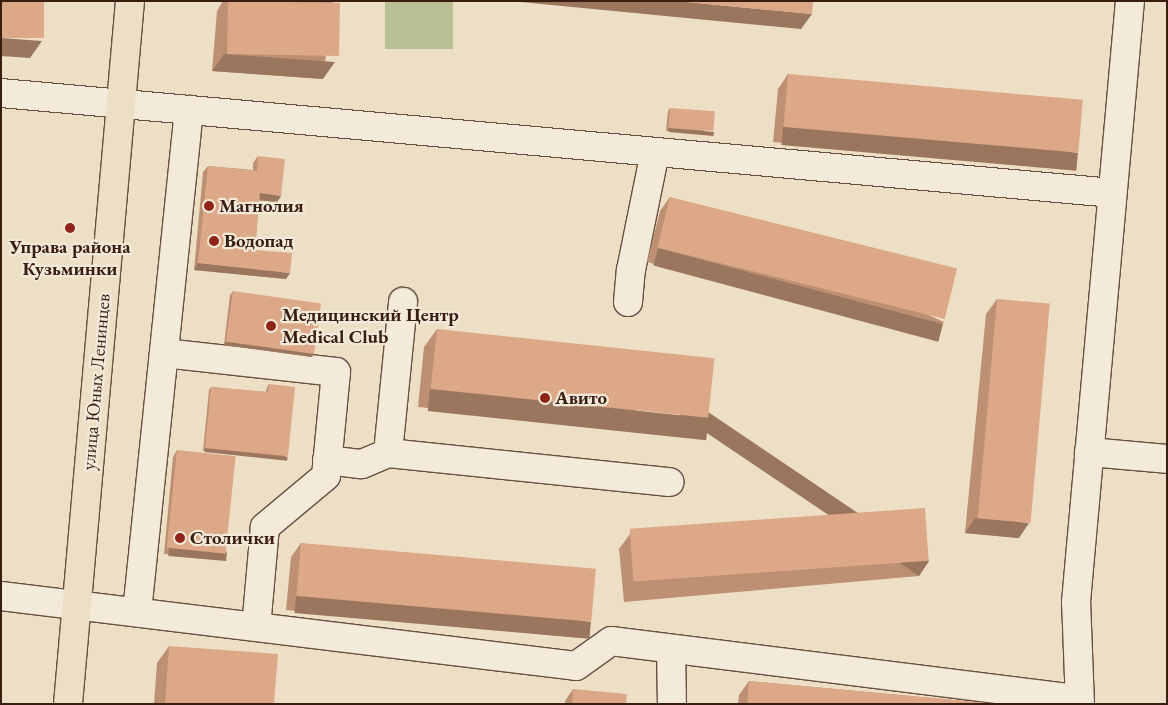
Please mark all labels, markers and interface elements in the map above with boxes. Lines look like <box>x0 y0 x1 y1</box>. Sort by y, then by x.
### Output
place label: Магнолия <box>219 195 304 217</box>
marker: Магнолия <box>203 200 215 212</box>
marker: Управа района Кузьминки <box>64 222 76 234</box>
place label: Водопад <box>224 230 294 252</box>
marker: Водопад <box>208 235 220 247</box>
place label: Управа района Кузьминки <box>9 236 131 280</box>
street label: улица Юных Ленинцев <box>77 293 115 471</box>
place label: Медицинский Центр Medical Club <box>282 304 459 348</box>
marker: Медицинский Центр Medical Club <box>264 319 278 333</box>
place label: Авито <box>555 387 607 409</box>
marker: Авито <box>539 392 551 404</box>
place label: Столички <box>190 527 275 549</box>
marker: Столички <box>174 532 186 544</box>

